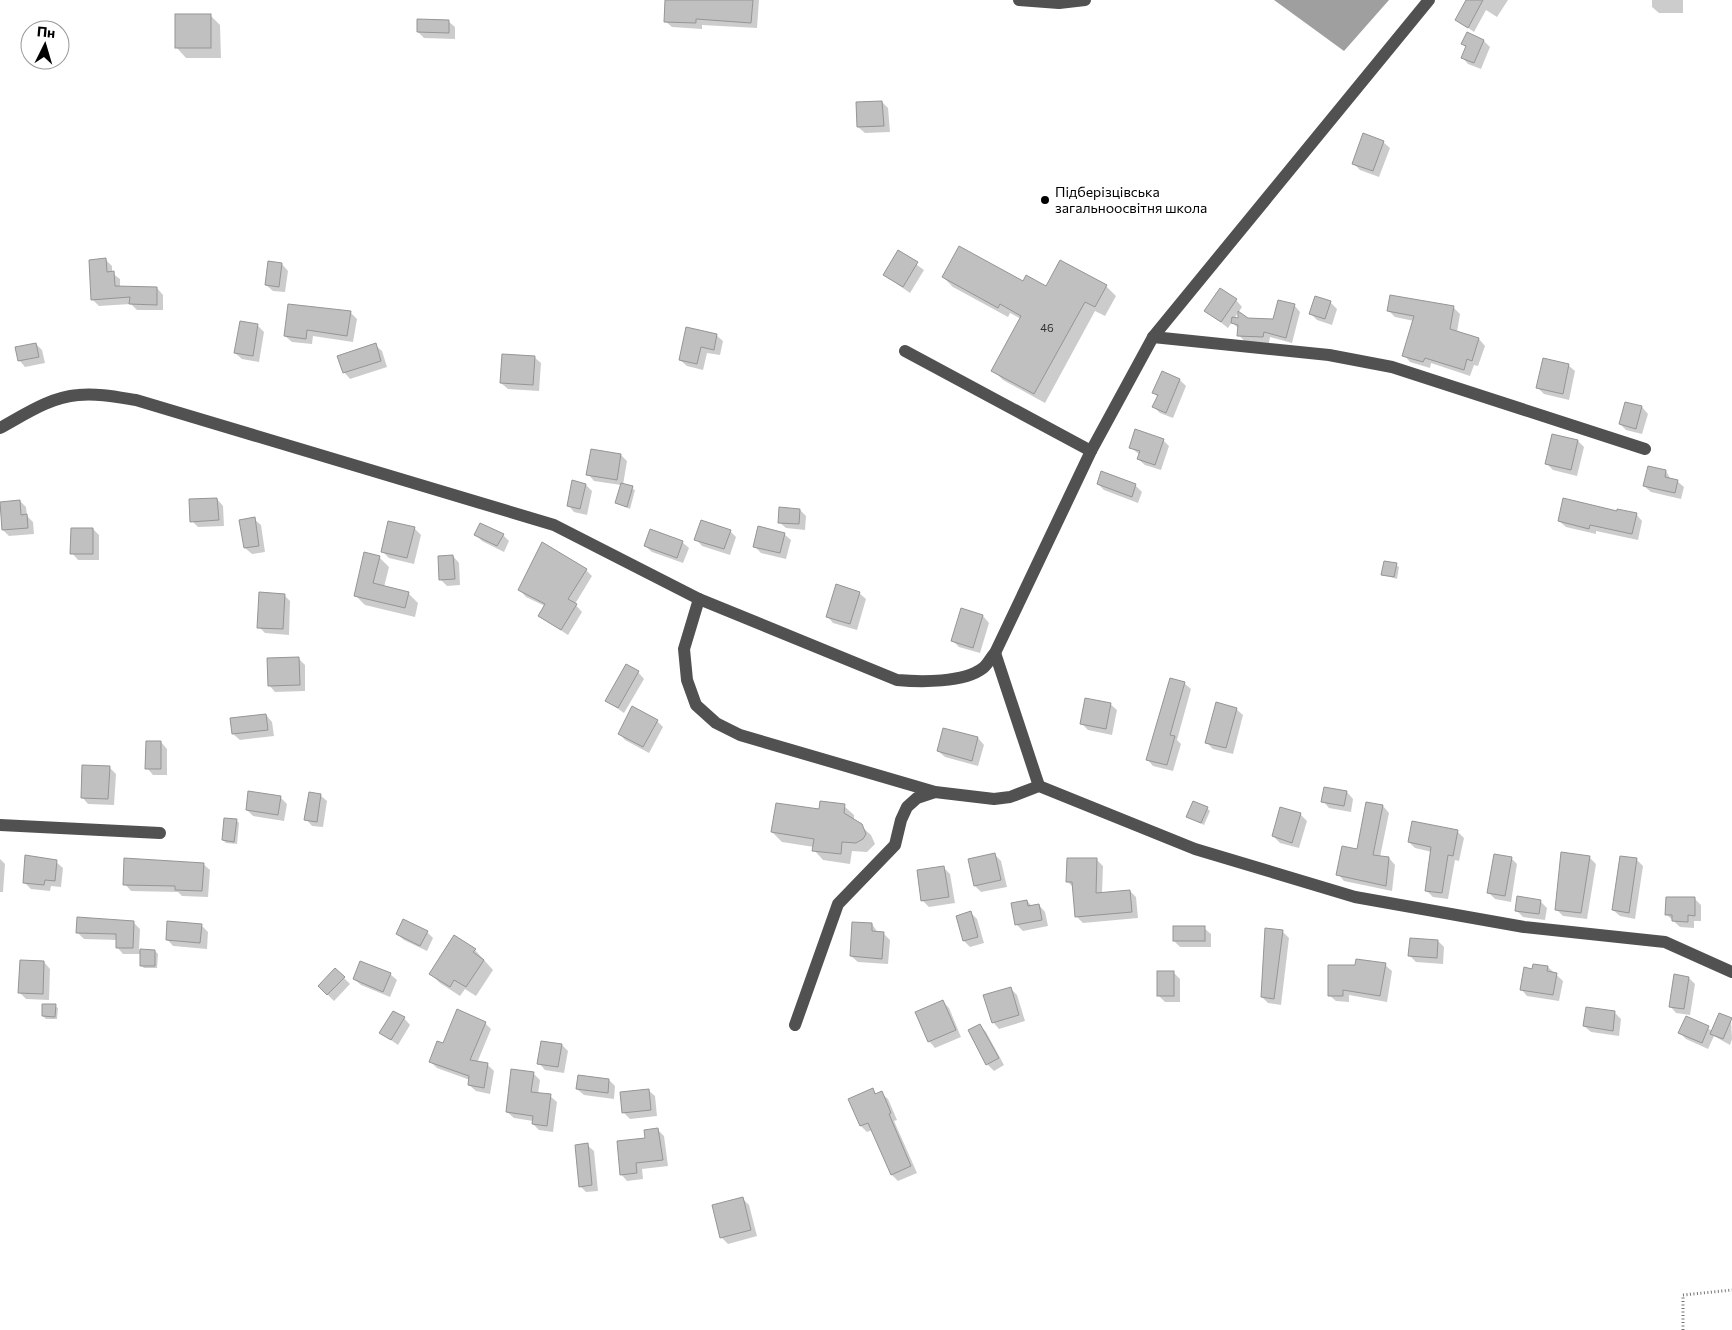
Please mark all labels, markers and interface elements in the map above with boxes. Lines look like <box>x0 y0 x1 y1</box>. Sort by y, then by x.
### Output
north arrow <box>20 20 70 70</box>
text: Пн <box>36 22 56 41</box>
place label: Підберізцівська загальноосвітня школа <box>1055 183 1207 216</box>
marker: Підберізцівська загальноосвітня школа <box>1039 194 1051 206</box>
house number: 46 <box>1040 321 1054 334</box>

